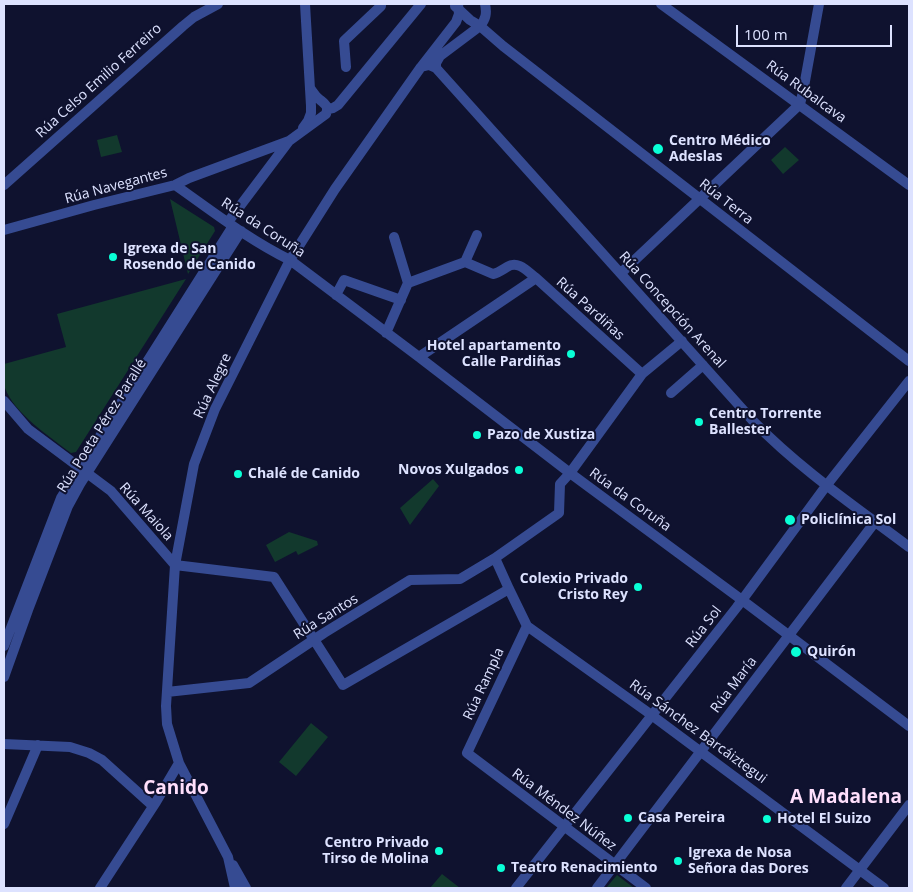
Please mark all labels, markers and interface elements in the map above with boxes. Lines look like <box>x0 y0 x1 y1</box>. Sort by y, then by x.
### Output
scale bar <box>738 15 894 47</box>
street label: Rúa Celso Emilio Ferreiro <box>33 20 165 142</box>
text: 100 m <box>744 24 788 44</box>
street label: Rúa Rubalcava <box>763 57 849 127</box>
place label: Centro Médico Adeslas <box>669 133 771 166</box>
marker: Centro Médico Adeslas <box>651 142 665 156</box>
street label: Rúa Navegantes <box>63 164 169 208</box>
street label: Rúa Terra <box>696 176 756 228</box>
street label: Rúa da Coruña <box>218 195 308 261</box>
place label: Igrexa de San Rosendo de Canido <box>123 241 256 274</box>
street label: Rúa Concepción Arenal <box>615 248 729 372</box>
marker: Igrexa de San Rosendo de Canido <box>107 251 119 263</box>
street label: Rúa Pardiñas <box>553 274 627 344</box>
place label: Hotel apartamento Calle Pardiñas <box>427 338 561 371</box>
marker: Hotel apartamento Calle Pardiñas <box>565 348 577 360</box>
street label: Rúa Alegre <box>191 351 235 421</box>
street label: Rúa Poeta Pérez Parallé <box>54 356 150 496</box>
place label: Centro Torrente Ballester <box>709 406 821 438</box>
marker: Centro Torrente Ballester <box>693 416 705 428</box>
place label: Pazo de Xustiza <box>487 427 595 443</box>
marker: Pazo de Xustiza <box>471 429 483 441</box>
place label: Novos Xulgados <box>398 462 509 478</box>
marker: Novos Xulgados <box>513 464 525 476</box>
street label: Rúa da Coruña <box>586 465 674 535</box>
place label: Chalé de Canido <box>248 466 360 482</box>
marker: Chalé de Canido <box>232 468 244 480</box>
street label: Rúa Maiola <box>116 480 176 544</box>
place label: Policlínica Sol <box>801 512 896 528</box>
marker: Policlínica Sol <box>783 513 797 527</box>
place label: Colexio Privado Cristo Rey <box>520 571 628 604</box>
marker: Colexio Privado Cristo Rey <box>632 581 644 593</box>
street label: Rúa Santos <box>291 591 361 643</box>
street label: Rúa Sol <box>683 603 725 651</box>
place label: Quirón <box>807 644 856 660</box>
street label: Rúa Rampla <box>460 645 508 723</box>
marker: Quirón <box>789 645 803 659</box>
street label: Rúa María <box>707 654 761 716</box>
street label: Rúa Sánchez Barcáiztegui <box>626 676 770 788</box>
street label: Rúa Méndez Núñez <box>508 765 620 855</box>
district label: Canido <box>143 778 209 800</box>
district label: A Madalena <box>790 787 902 809</box>
place label: Casa Pereira <box>638 810 725 826</box>
place label: Hotel El Suizo <box>777 811 871 827</box>
marker: Casa Pereira <box>622 812 634 824</box>
marker: Hotel El Suizo <box>761 813 773 825</box>
place label: Centro Privado Tirso de Molina <box>322 835 429 868</box>
marker: Centro Privado Tirso de Molina <box>433 845 445 857</box>
place label: Igrexa de Nosa Señora das Dores <box>688 845 809 878</box>
marker: Igrexa de Nosa Señora das Dores <box>672 855 684 867</box>
place label: Teatro Renacimiento <box>511 860 657 876</box>
marker: Teatro Renacimiento <box>495 862 507 874</box>

